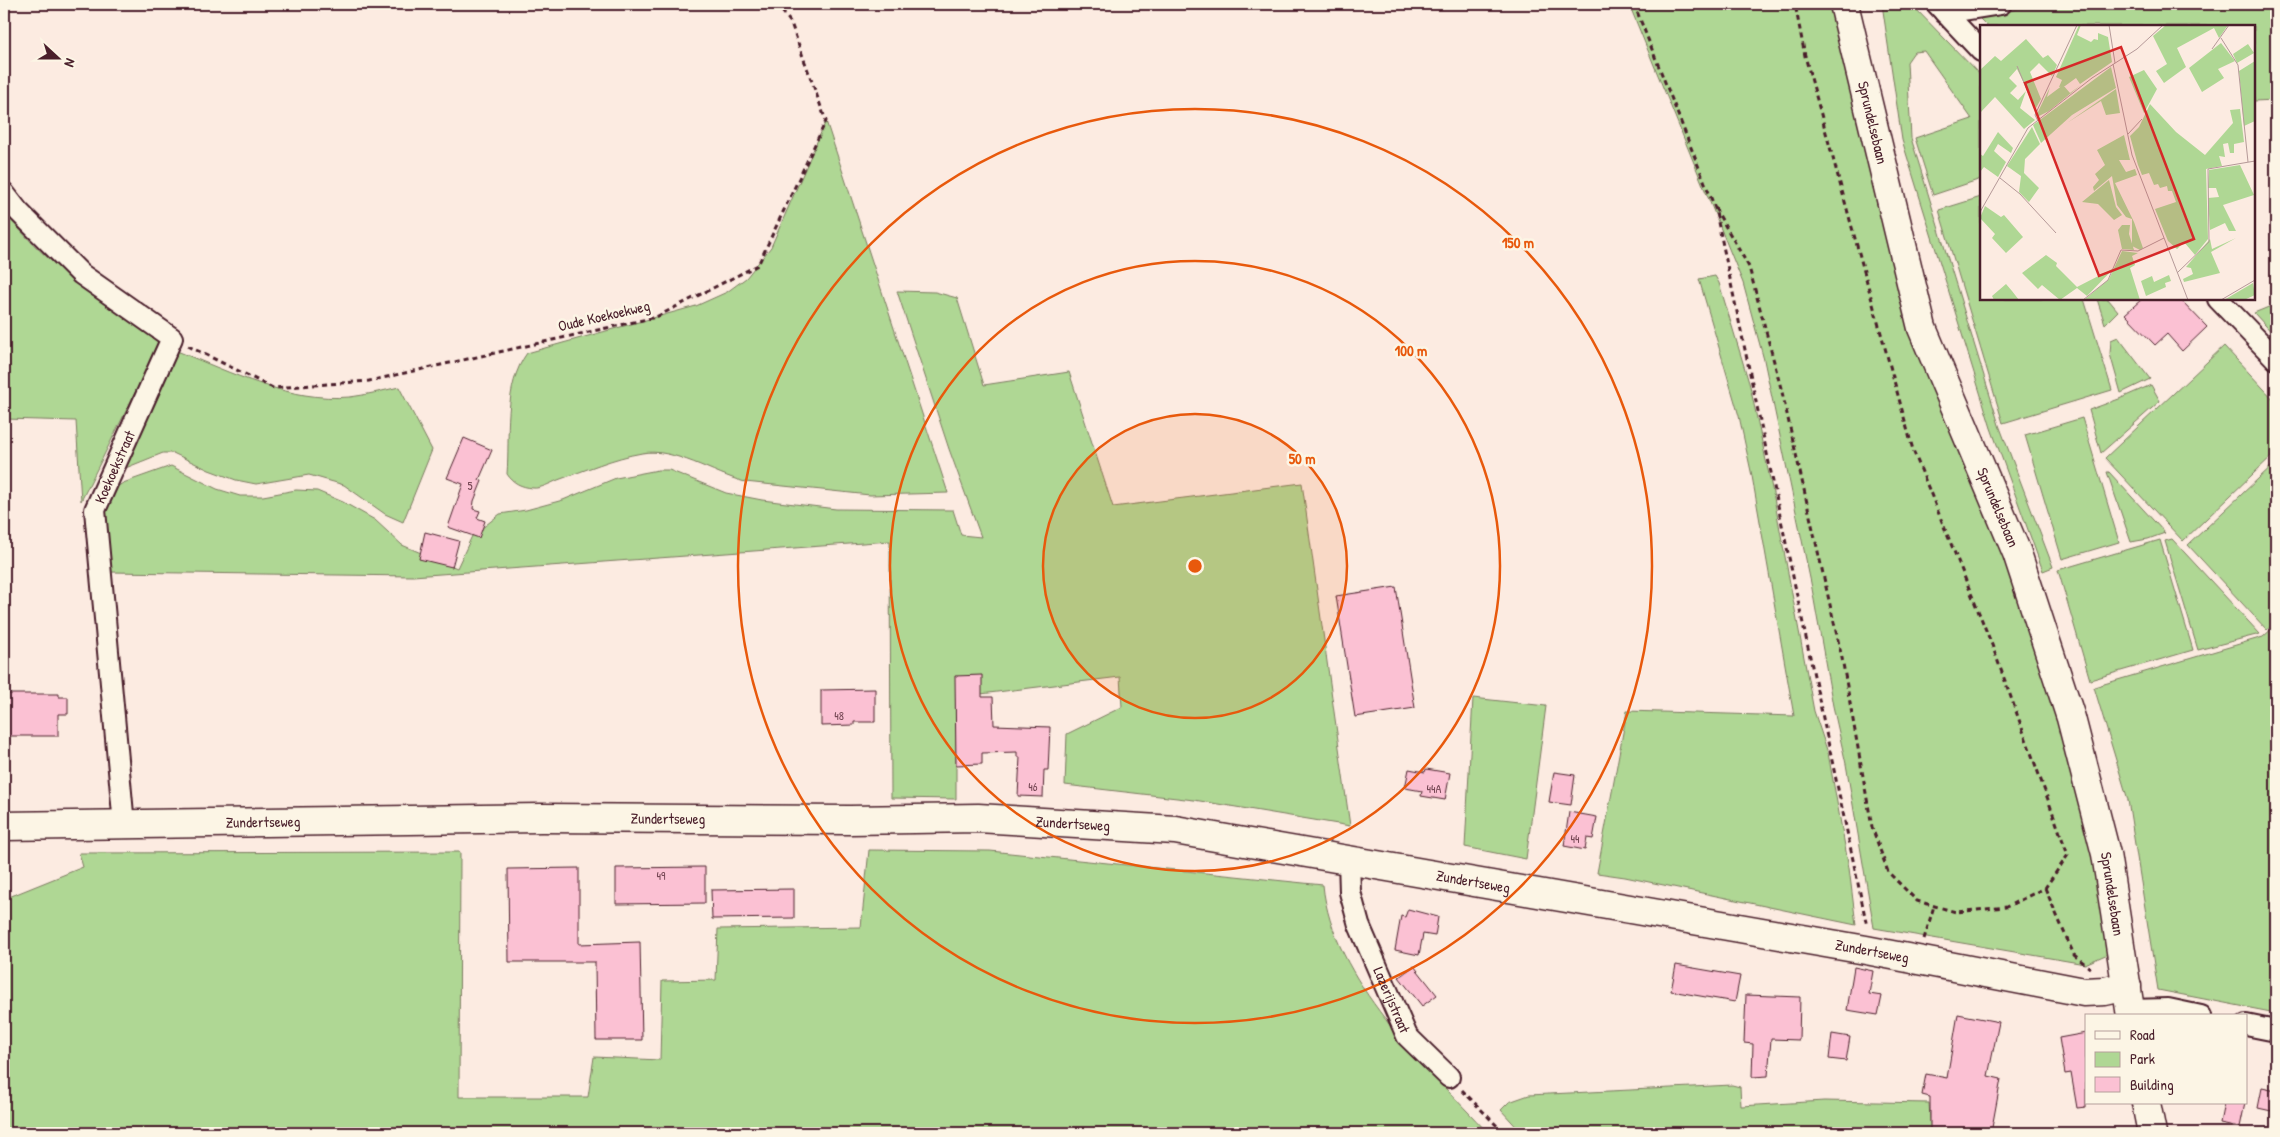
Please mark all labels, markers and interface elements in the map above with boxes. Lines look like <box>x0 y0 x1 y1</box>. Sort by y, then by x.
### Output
inset map <box>1980 25 2255 300</box>
north arrow <box>32 32 82 82</box>
text: N <box>60 56 81 70</box>
street label: Sprundelsebaan <box>1853 79 1893 166</box>
text: 150 m <box>1502 232 1534 253</box>
street label: Oude Koekoekweg <box>556 295 652 336</box>
text: 100 m <box>1395 340 1427 361</box>
street label: Koekoekstraat <box>89 426 140 507</box>
text: 50 m <box>1289 448 1315 469</box>
street label: Sprundelsebaan <box>1972 464 2024 550</box>
house number: 5 <box>467 477 473 494</box>
centre of rings <box>1186 557 1204 575</box>
house number: 48 <box>834 707 844 724</box>
house number: 46 <box>1028 778 1038 795</box>
house number: 44A <box>1427 780 1442 797</box>
street label: Zundertseweg <box>631 808 706 829</box>
street label: Zundertseweg <box>226 811 301 833</box>
street label: Zundertseweg <box>1035 811 1111 836</box>
house number: 44 <box>1570 830 1580 847</box>
street label: Sprundelsebaan <box>2096 851 2130 937</box>
street label: Zundertseweg <box>1435 865 1512 898</box>
house number: 49 <box>657 867 666 884</box>
street label: Zundertseweg <box>1834 934 1911 968</box>
street label: Lazerijstraat <box>1368 963 1416 1037</box>
legend <box>2085 1014 2248 1104</box>
text: Road <box>2130 1024 2155 1045</box>
text: Park <box>2130 1048 2155 1069</box>
text: Building <box>2130 1074 2174 1095</box>

